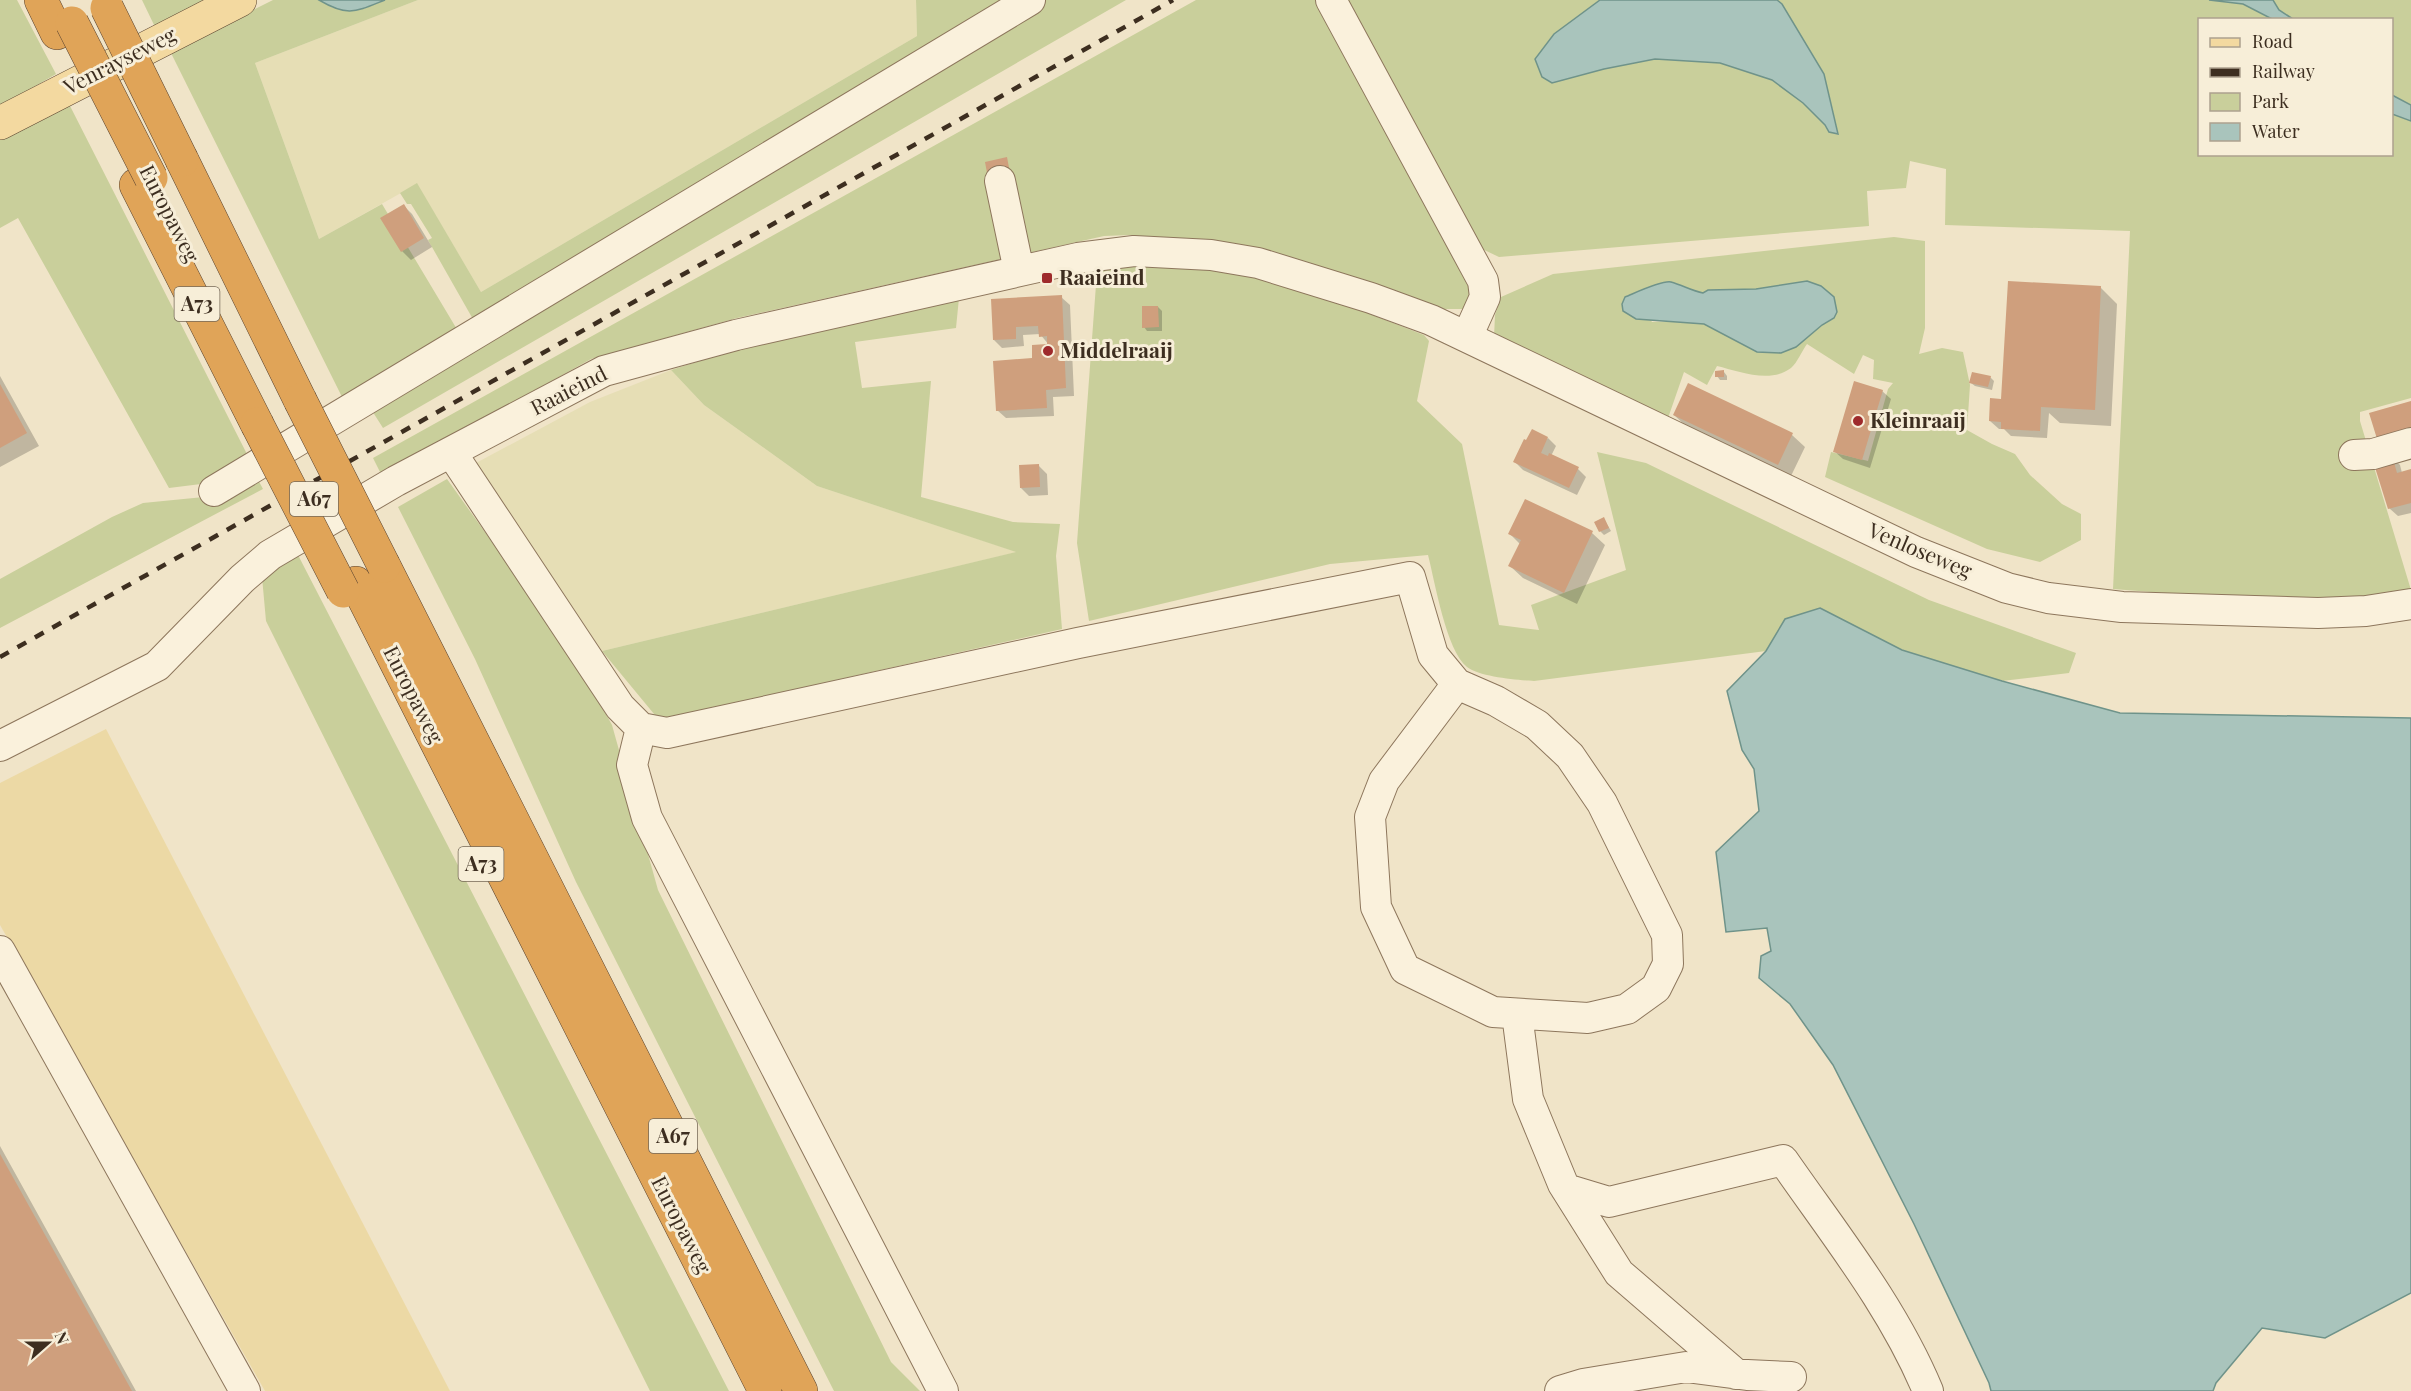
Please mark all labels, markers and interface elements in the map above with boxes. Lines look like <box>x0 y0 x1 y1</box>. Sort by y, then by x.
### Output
legend <box>2198 18 2393 156</box>
street label: Venrayseweg <box>57 19 180 100</box>
text: Road <box>2252 29 2293 53</box>
text: Railway <box>2252 59 2315 83</box>
text: Park <box>2252 89 2289 113</box>
text: Water <box>2251 119 2300 143</box>
street label: Europaweg <box>134 160 207 267</box>
place label: Raaieind <box>1059 262 1145 290</box>
marker: Raaieind <box>1040 271 1054 285</box>
road number: A73 <box>174 287 220 321</box>
place label: Middelraaij <box>1060 335 1173 363</box>
marker: Middelraaij <box>1041 344 1055 358</box>
street label: Raaieind <box>525 358 611 420</box>
place label: Kleinraaij <box>1870 405 1966 433</box>
marker: Kleinraaij <box>1851 414 1865 428</box>
road number: A67 <box>290 482 338 516</box>
street label: Venloseweg <box>1864 514 1977 584</box>
street label: Europaweg <box>378 641 451 748</box>
road number: A73 <box>458 847 504 881</box>
road number: A67 <box>649 1119 697 1153</box>
street label: Europaweg <box>646 1171 719 1278</box>
north arrow <box>18 1313 78 1373</box>
text: N <box>51 1328 75 1347</box>

